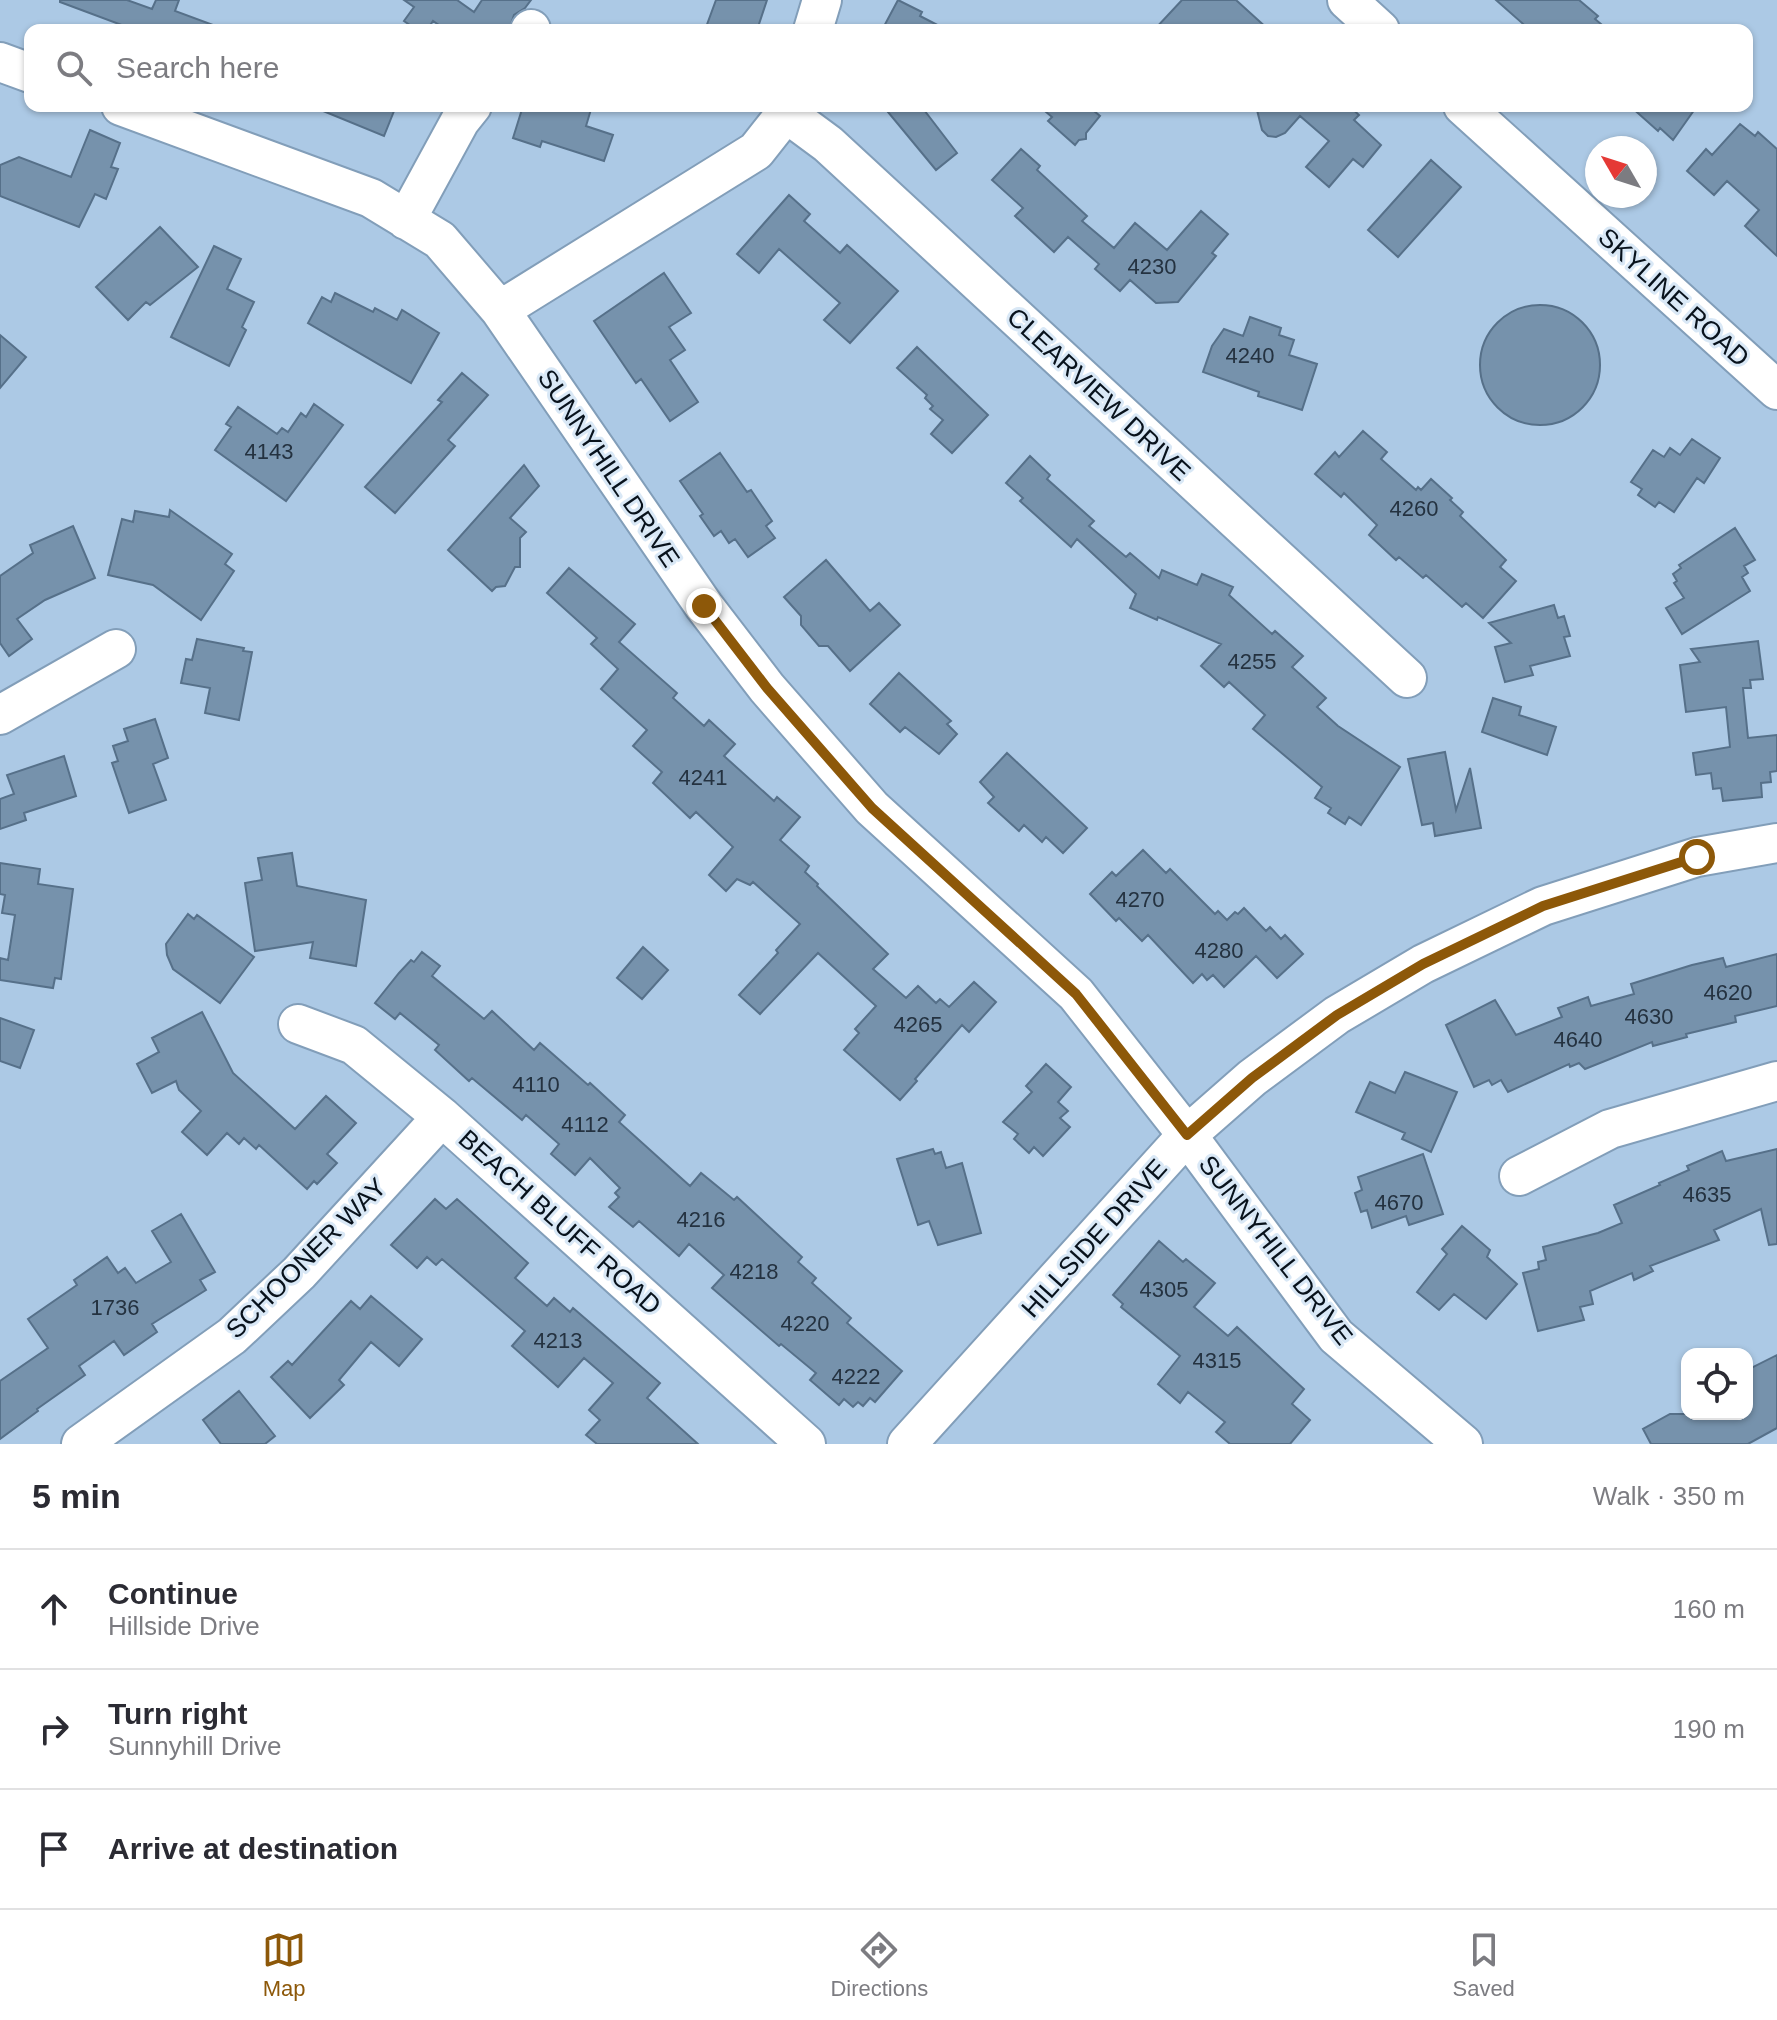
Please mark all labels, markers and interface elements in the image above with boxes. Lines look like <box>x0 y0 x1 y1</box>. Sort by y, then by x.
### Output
search box <box>24 24 1753 112</box>
icon: search <box>52 46 96 90</box>
text: Search here <box>116 51 279 84</box>
north arrow <box>1585 136 1657 208</box>
street label: SKYLINE ROAD <box>1593 222 1755 372</box>
house number: 4230 <box>1128 254 1176 279</box>
street label: CLEARVIEW DRIVE <box>1001 301 1197 487</box>
house number: 4240 <box>1226 343 1274 368</box>
street label: SUNNYHILL DRIVE <box>532 364 686 572</box>
house number: 4143 <box>245 439 293 464</box>
house number: 4260 <box>1390 496 1438 521</box>
route end <box>686 588 722 624</box>
house number: 4255 <box>1228 649 1276 674</box>
house number: 4241 <box>679 765 727 790</box>
route start <box>1679 839 1715 875</box>
house number: 4270 <box>1116 887 1164 912</box>
house number: 4280 <box>1195 938 1243 963</box>
house number: 4620 <box>1704 980 1752 1005</box>
house number: 4630 <box>1625 1004 1673 1029</box>
house number: 4265 <box>894 1012 942 1037</box>
house number: 4640 <box>1554 1027 1602 1052</box>
house number: 4110 <box>512 1072 560 1097</box>
house number: 4112 <box>561 1112 609 1137</box>
street label: BEACH BLUFF ROAD <box>453 1123 667 1321</box>
street label: SUNNYHILL DRIVE <box>1193 1149 1359 1351</box>
street label: HILLSIDE DRIVE <box>1015 1153 1173 1323</box>
street label: SCHOONER WAY <box>220 1172 392 1344</box>
house number: 4635 <box>1683 1182 1731 1207</box>
house number: 4670 <box>1375 1190 1423 1215</box>
house number: 4216 <box>677 1207 725 1232</box>
house number: 4218 <box>730 1259 778 1284</box>
house number: 4305 <box>1140 1277 1188 1302</box>
house number: 1736 <box>91 1295 139 1320</box>
house number: 4220 <box>781 1311 829 1336</box>
house number: 4213 <box>534 1328 582 1353</box>
house number: 4315 <box>1193 1348 1241 1373</box>
map controls <box>1681 1348 1753 1420</box>
button: locate <box>1681 1348 1753 1420</box>
house number: 4222 <box>832 1364 880 1389</box>
text: 5 min <box>32 1477 121 1515</box>
text: Walk · 350 m <box>1593 1481 1745 1511</box>
text: Continue <box>108 1577 238 1610</box>
icon: ahead <box>32 1587 76 1631</box>
text: 160 m <box>1673 1594 1745 1624</box>
text: Hillside Drive <box>108 1611 260 1641</box>
text: Turn right <box>108 1697 247 1730</box>
icon: right <box>32 1707 76 1751</box>
text: 190 m <box>1673 1714 1745 1744</box>
text: Sunnyhill Drive <box>108 1731 281 1761</box>
icon: arrive <box>32 1827 76 1871</box>
text: Arrive at destination <box>108 1832 398 1865</box>
tab: Map <box>262 1928 306 2002</box>
tab: Directions <box>830 1928 928 2002</box>
tab: Saved <box>1452 1928 1515 2002</box>

